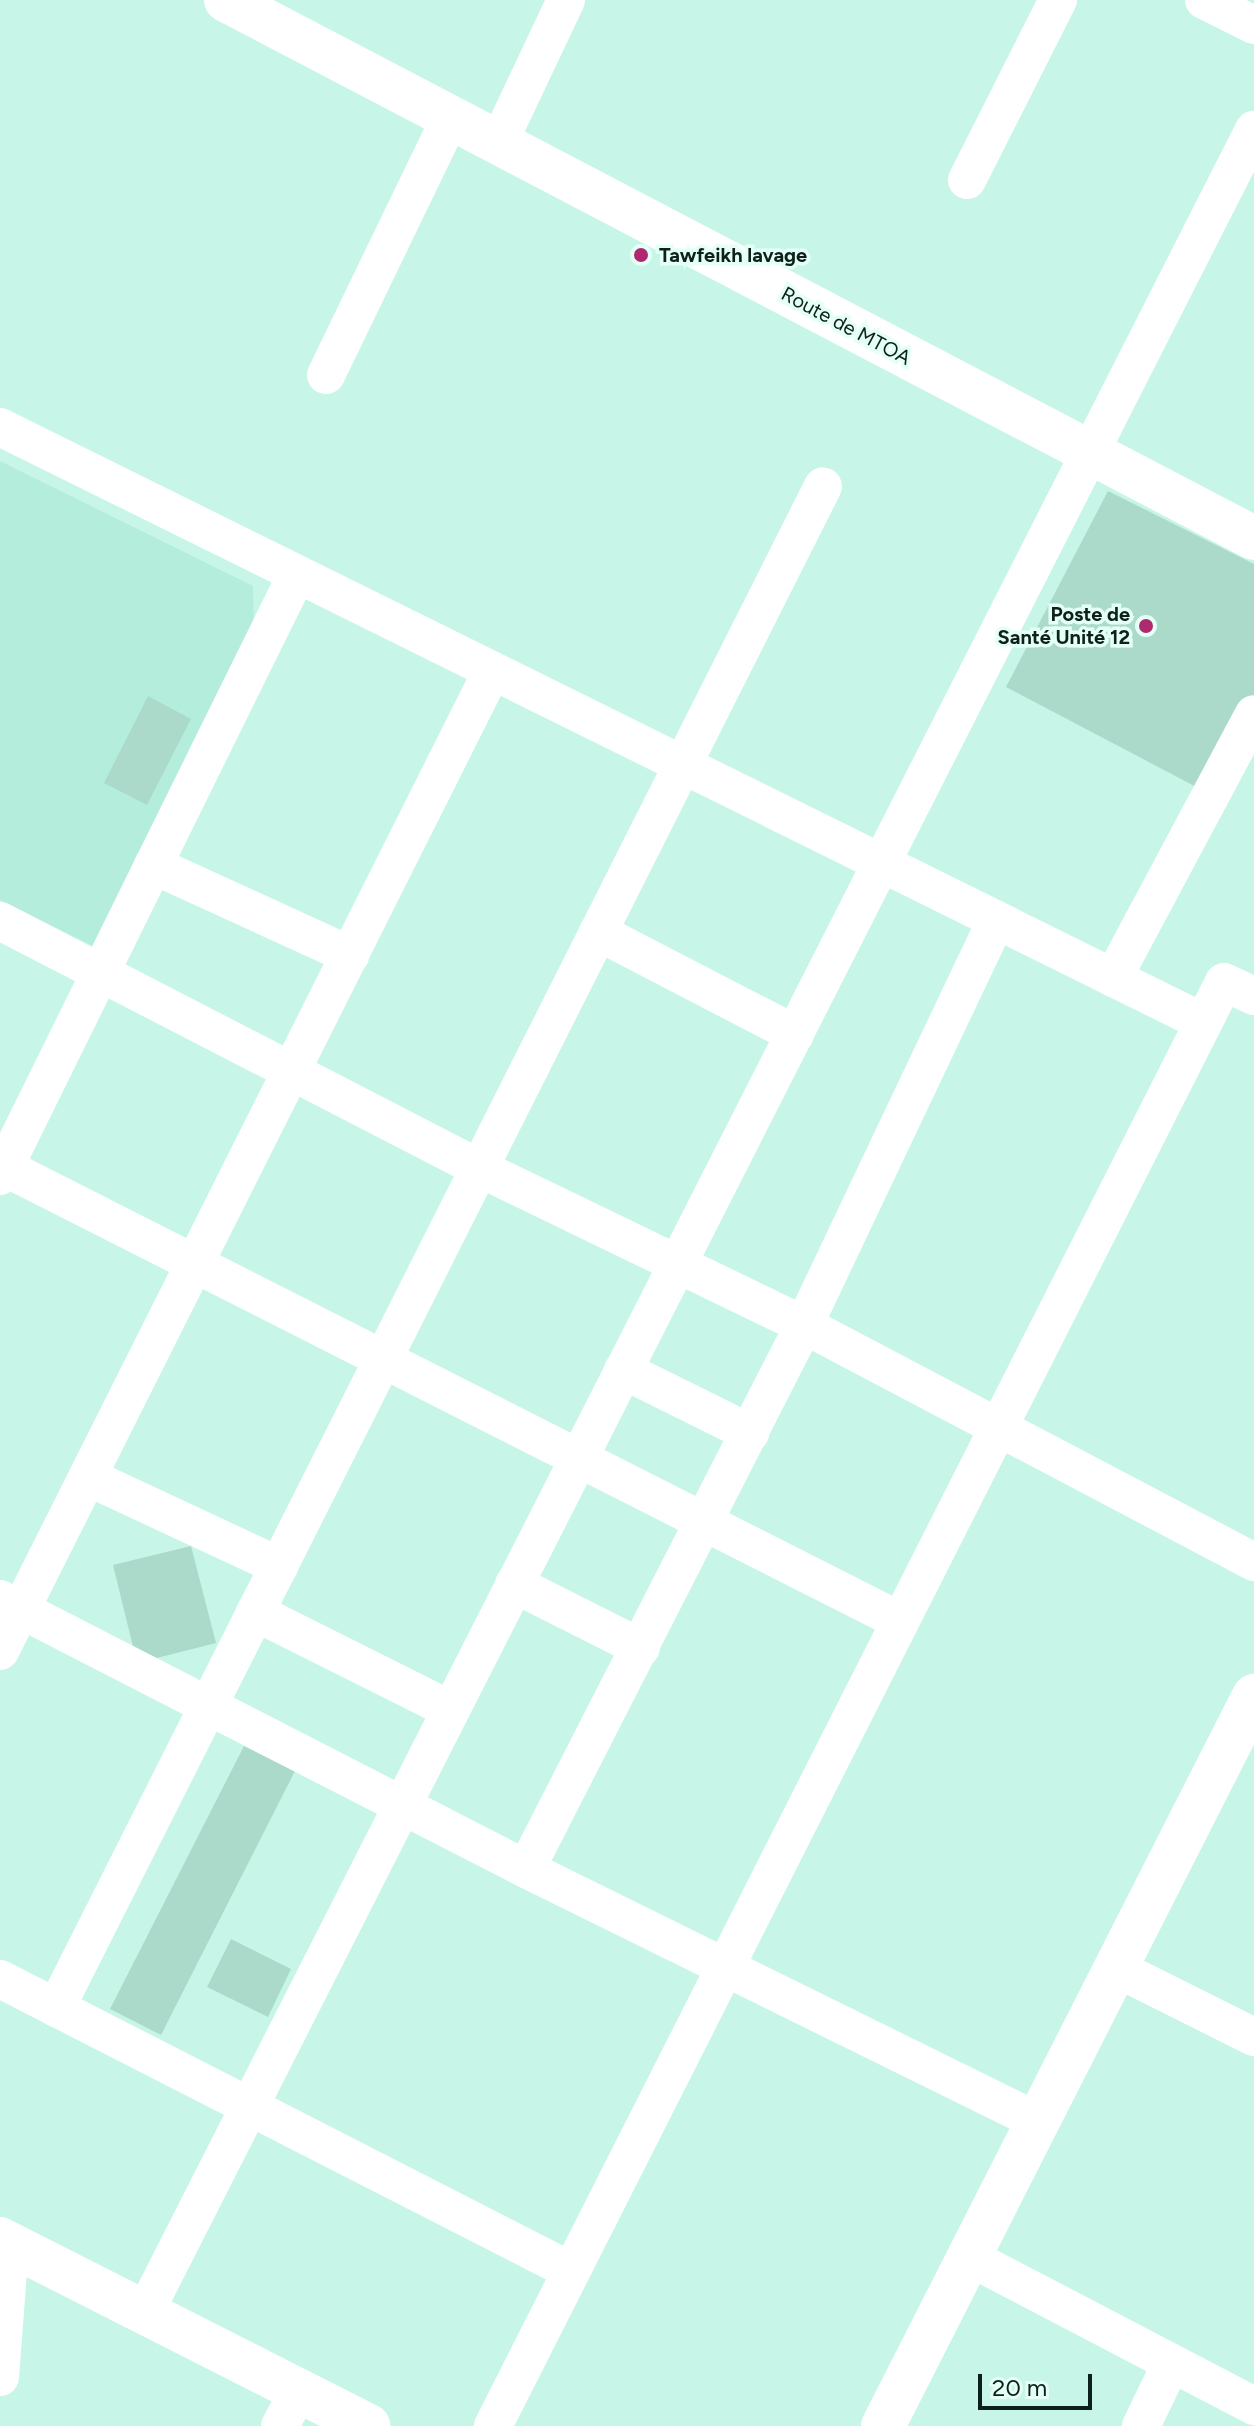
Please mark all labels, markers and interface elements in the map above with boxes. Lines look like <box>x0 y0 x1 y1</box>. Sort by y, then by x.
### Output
place label: Tawfeikh lavage <box>659 243 807 267</box>
marker: Tawfeikh lavage <box>630 244 652 266</box>
street label: Route de MTOA <box>777 282 915 370</box>
place label: Poste de Santé Unité 12 <box>998 602 1130 649</box>
marker: Poste de Santé Unité 12 <box>1137 617 1155 635</box>
scale bar <box>982 2358 1096 2408</box>
text: 20 m <box>992 2373 1047 2402</box>

